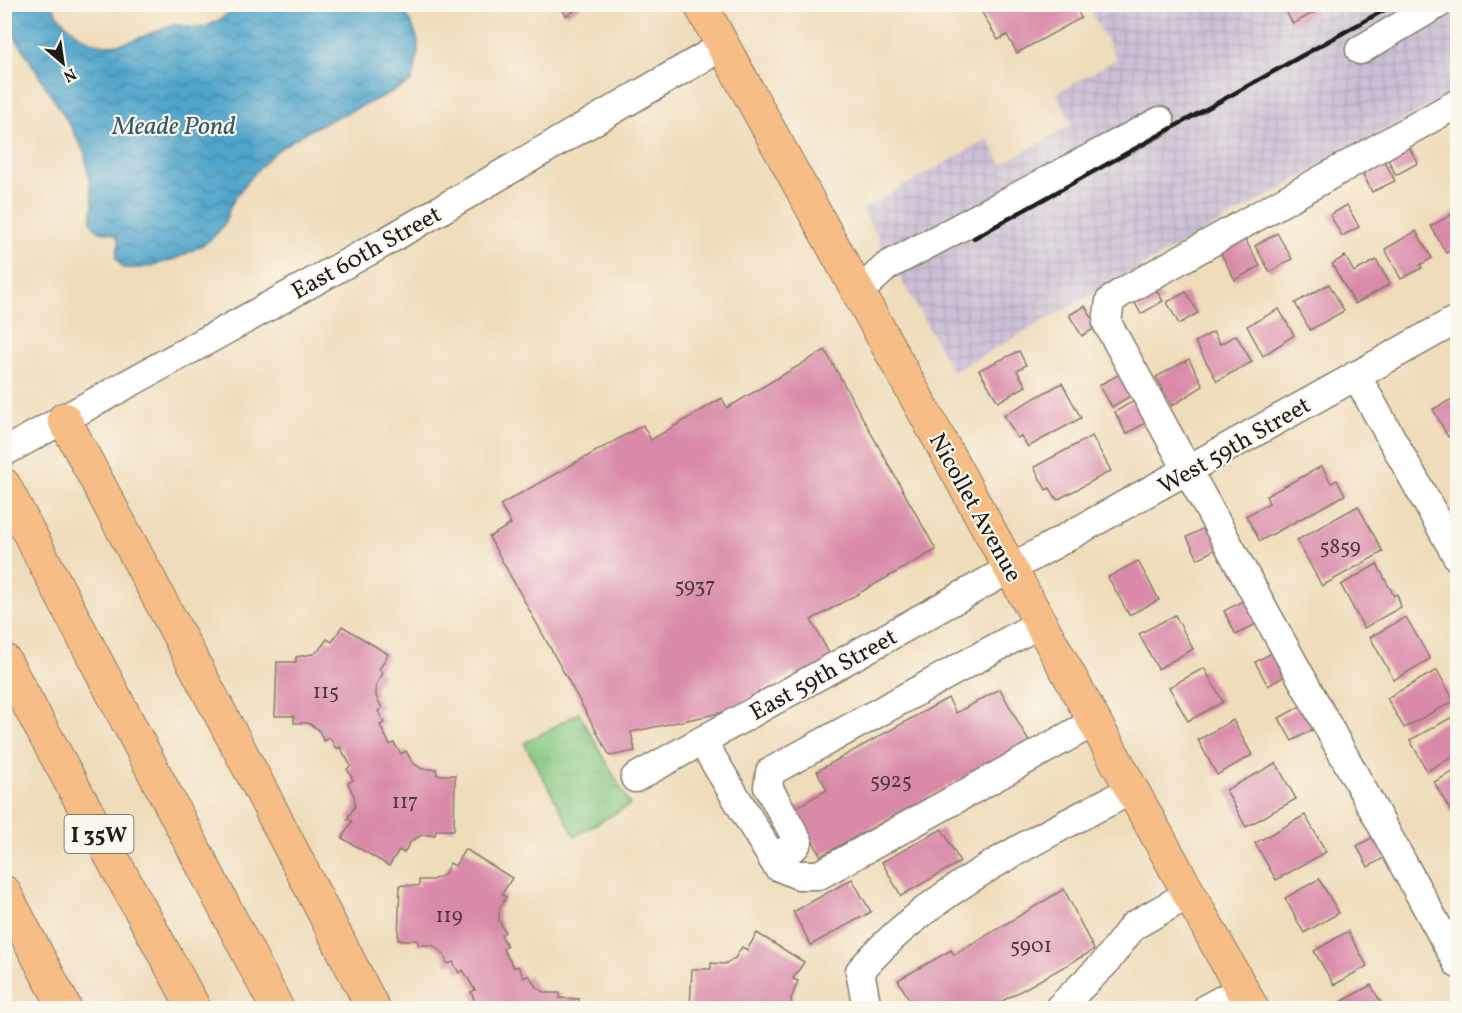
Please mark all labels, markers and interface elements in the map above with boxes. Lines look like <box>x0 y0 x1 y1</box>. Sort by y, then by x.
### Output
north arrow <box>33 33 93 93</box>
text: N <box>59 62 80 87</box>
water label: Meade Pond <box>111 109 236 145</box>
street label: East 60th Street <box>286 198 448 309</box>
street label: West 59th Street <box>1152 389 1318 504</box>
street label: Nicollet Avenue <box>919 427 1029 589</box>
house number: 5859 <box>1319 533 1361 562</box>
house number: 5937 <box>674 572 716 601</box>
street label: East 59th Street <box>744 621 904 730</box>
house number: 115 <box>313 678 339 707</box>
house number: 5925 <box>870 767 912 796</box>
house number: 117 <box>392 788 418 817</box>
road number: I 35W <box>64 815 134 853</box>
house number: 119 <box>435 902 463 931</box>
house number: 5901 <box>1010 932 1052 961</box>

